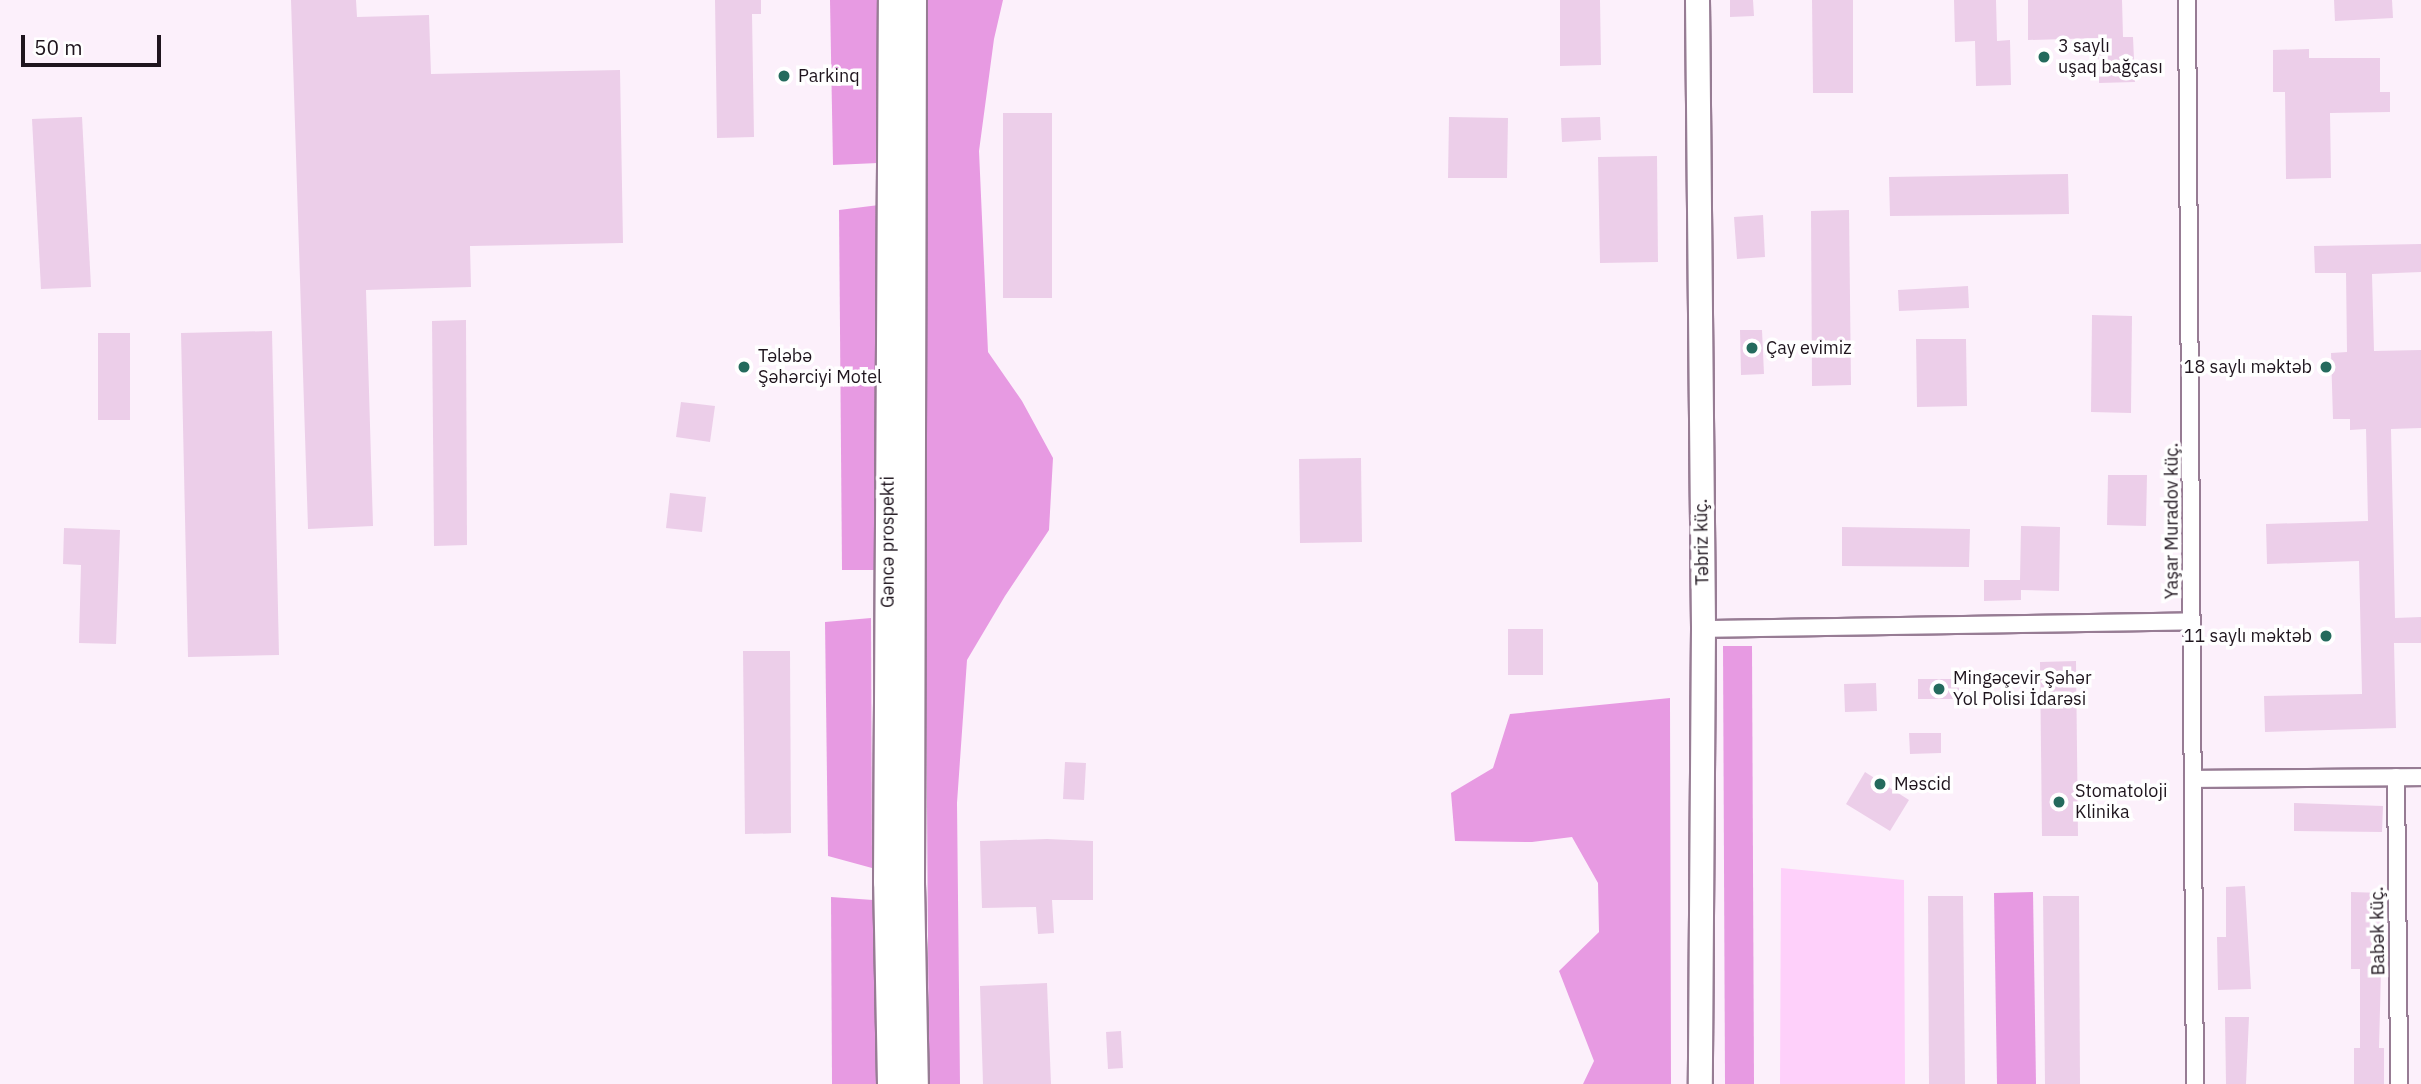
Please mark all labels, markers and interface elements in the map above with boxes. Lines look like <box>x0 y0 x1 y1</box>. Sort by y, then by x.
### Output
scale bar <box>24 21 164 65</box>
text: 50 m <box>34 33 83 61</box>
place label: 3 saylı uşaq bağçası <box>2058 36 2163 78</box>
marker: 3 saylı uşaq bağçası <box>2036 49 2052 65</box>
place label: Parkinq <box>798 65 860 87</box>
marker: Parkinq <box>776 68 792 84</box>
place label: Çay evimiz <box>1766 337 1852 359</box>
marker: Çay evimiz <box>1744 340 1760 356</box>
place label: Tələbə Şəhərciyi Motel <box>758 346 882 388</box>
place label: 18 saylı məktəb <box>2184 356 2312 378</box>
marker: Tələbə Şəhərciyi Motel <box>736 359 752 375</box>
marker: 18 saylı məktəb <box>2318 359 2334 375</box>
street label: Yaşar Muradov küç. <box>2161 443 2183 599</box>
street label: Gəncə prospekti <box>877 476 899 608</box>
street label: Təbriz küç. <box>1690 499 1714 585</box>
place label: 11 saylı məktəb <box>2184 625 2312 647</box>
marker: 11 saylı məktəb <box>2318 628 2334 644</box>
place label: Mingəçevir Şəhər Yol Polisi İdarəsi <box>1953 668 2092 710</box>
marker: Mingəçevir Şəhər Yol Polisi İdarəsi <box>1931 681 1947 697</box>
place label: Məscid <box>1894 773 1951 795</box>
marker: Məscid <box>1872 776 1888 792</box>
place label: Stomatoloji Klinika <box>2075 781 2167 824</box>
marker: Stomatoloji Klinika <box>2049 792 2069 812</box>
street label: Babək küç. <box>2366 886 2390 976</box>

